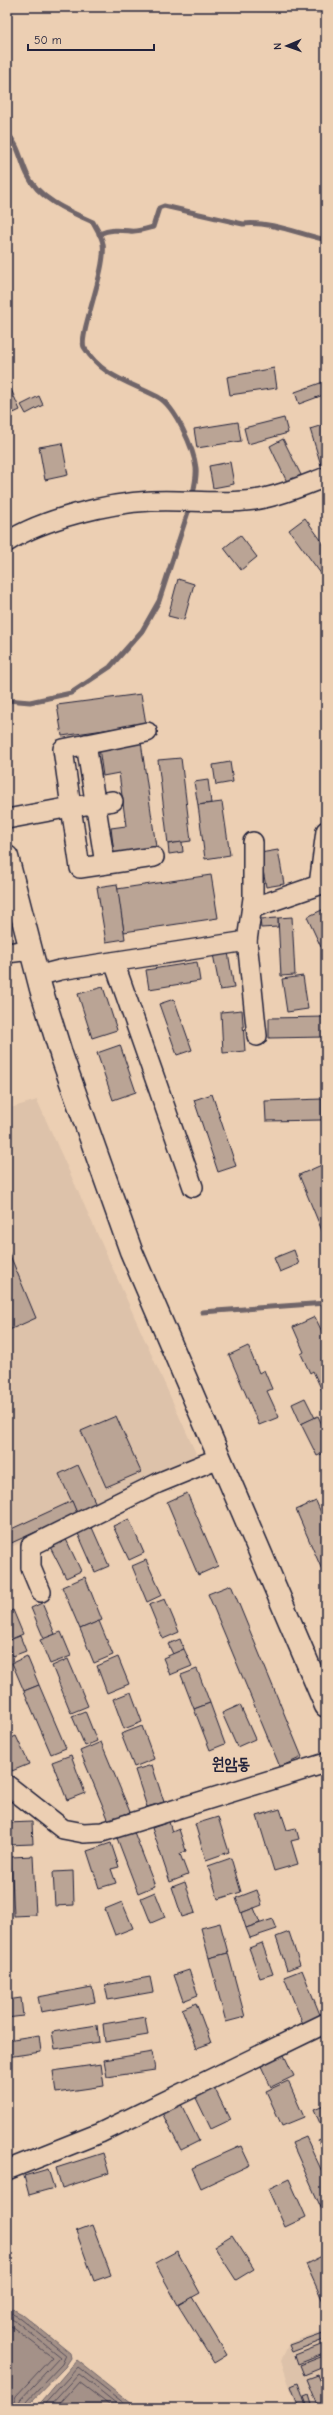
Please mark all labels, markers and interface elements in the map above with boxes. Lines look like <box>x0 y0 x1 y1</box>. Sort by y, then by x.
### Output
scale bar <box>28 26 154 52</box>
north arrow <box>267 26 307 66</box>
text: 50 m <box>34 33 62 47</box>
text: N <box>271 43 284 50</box>
district label: 원암동 <box>212 1755 250 1773</box>

